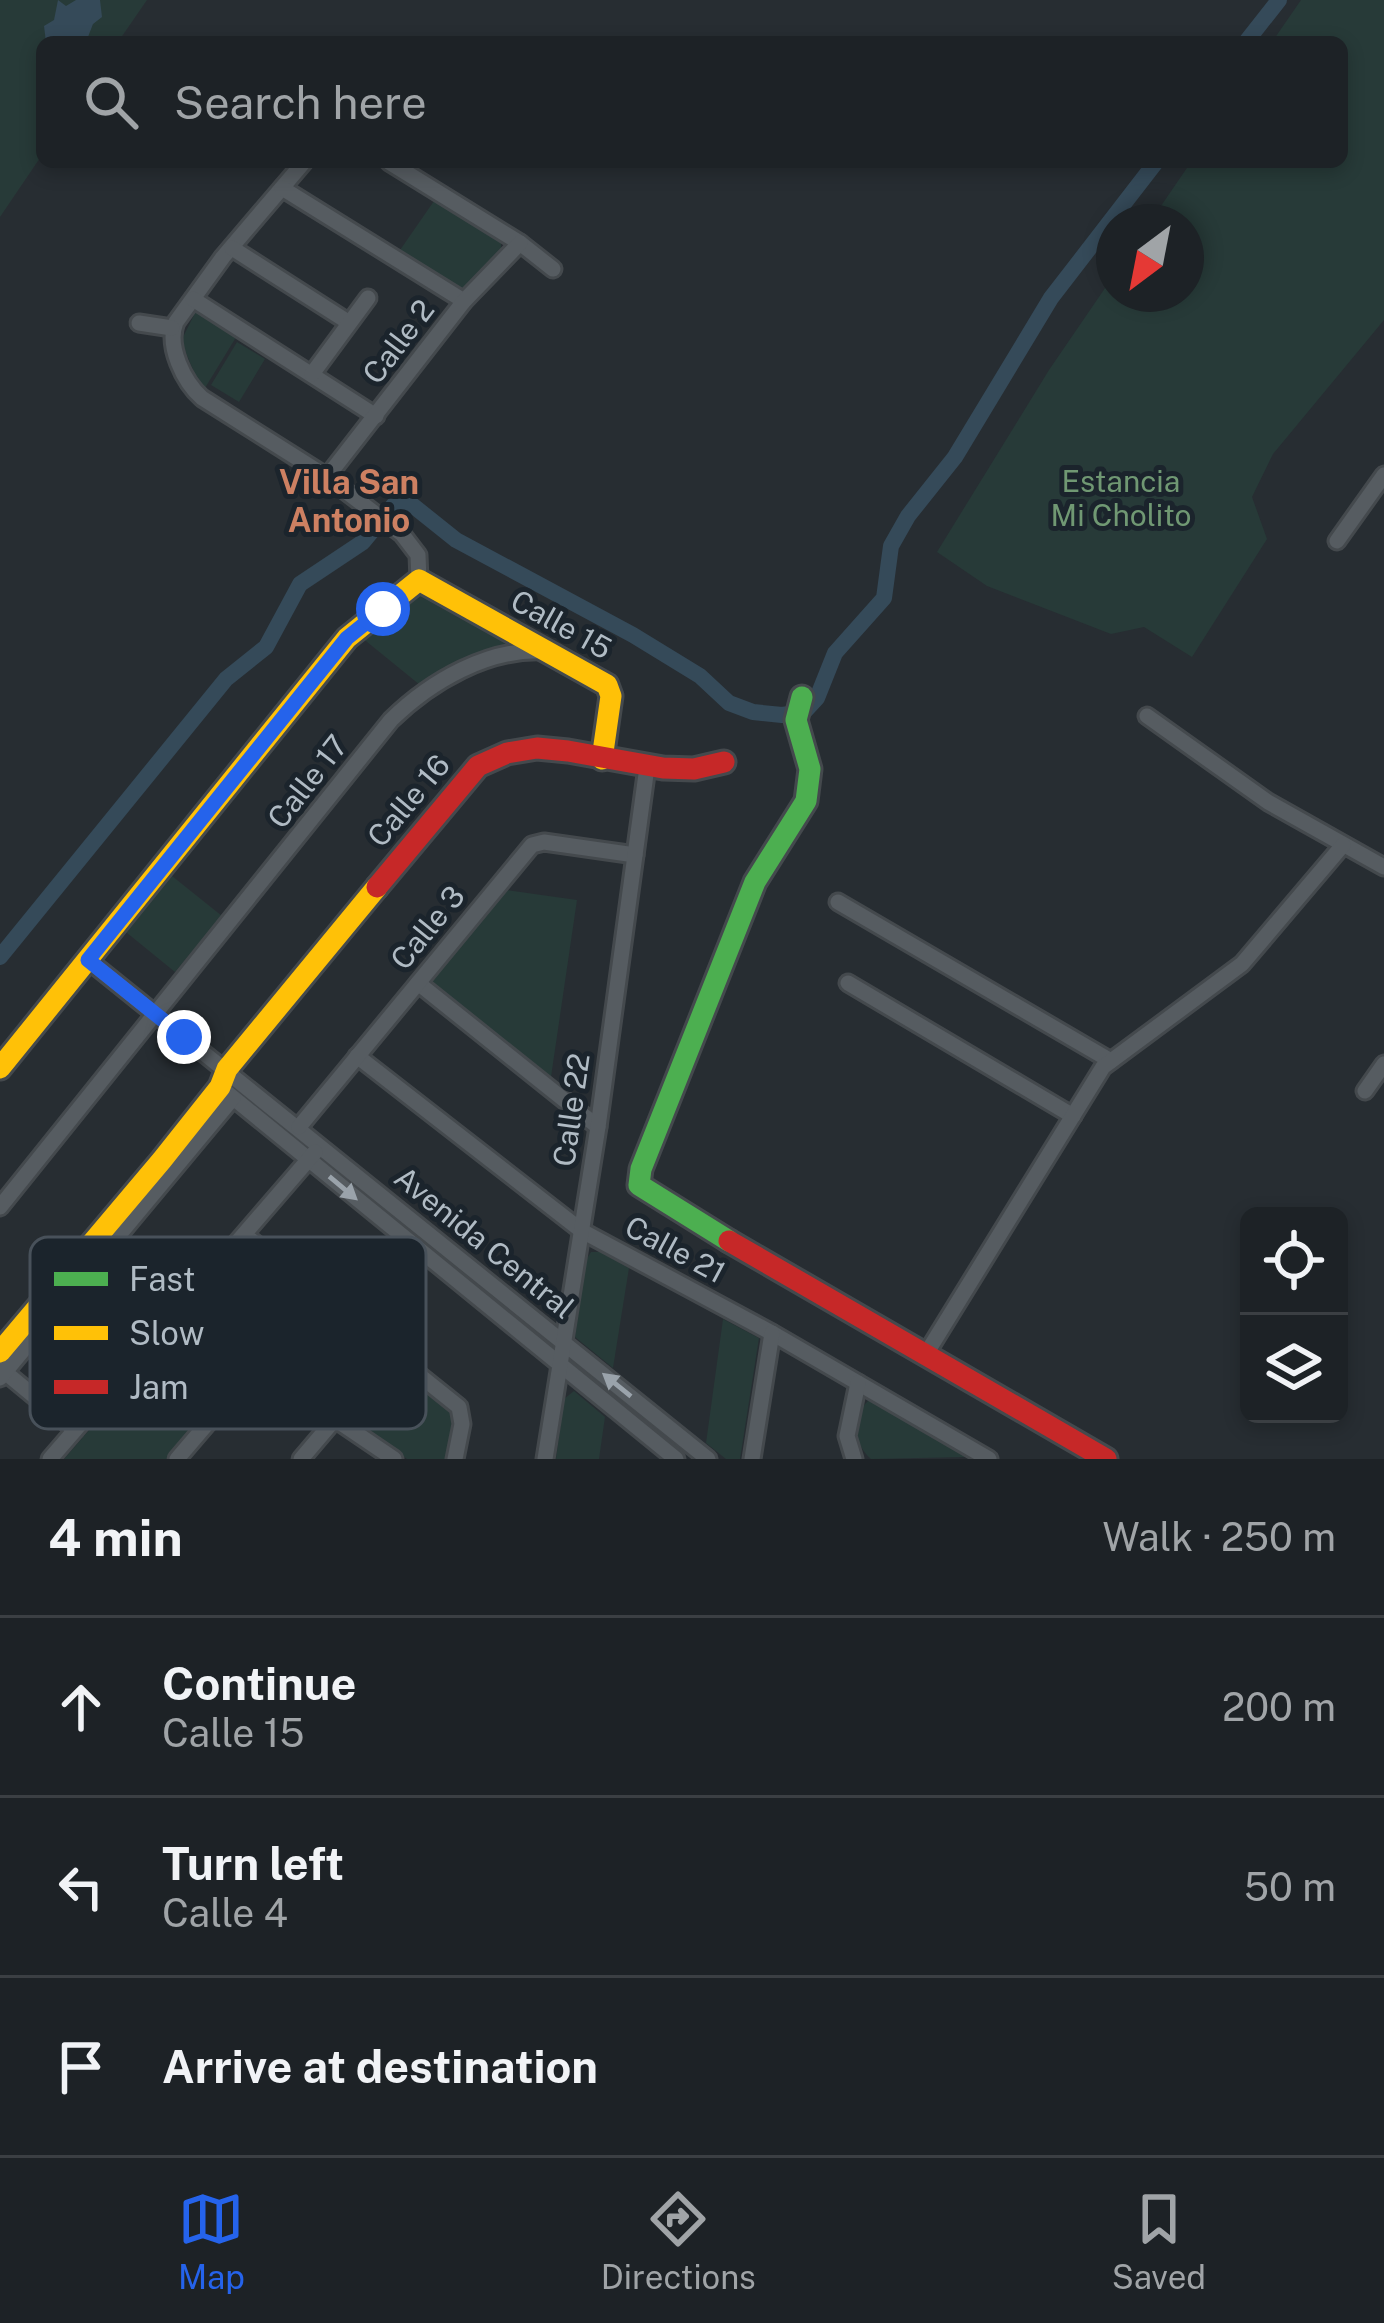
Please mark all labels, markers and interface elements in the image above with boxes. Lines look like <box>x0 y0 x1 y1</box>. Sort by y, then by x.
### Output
search box <box>36 36 1348 168</box>
icon: search <box>78 69 144 135</box>
text: Search here <box>174 76 427 129</box>
north arrow <box>1096 204 1204 312</box>
street label: Calle 2 <box>355 292 441 391</box>
district label: Villa San Antonio <box>279 463 419 539</box>
park label: Estancia Mi Cholito <box>1051 463 1191 533</box>
route start <box>356 582 410 636</box>
street label: Calle 15 <box>505 582 618 666</box>
street label: Calle 17 <box>260 728 355 835</box>
street label: Calle 16 <box>359 747 457 854</box>
street label: Calle 3 <box>383 878 472 976</box>
route end <box>157 1010 211 1064</box>
street label: Calle 22 <box>545 1051 597 1169</box>
street label: Avenida Central <box>388 1159 582 1326</box>
one-way arrow <box>328 1174 359 1200</box>
map controls <box>1240 1207 1348 1423</box>
button: locate <box>1240 1207 1348 1315</box>
street label: Calle 21 <box>619 1208 732 1290</box>
legend <box>30 1237 426 1429</box>
text: Fast <box>129 1260 196 1298</box>
text: Slow <box>129 1314 204 1352</box>
button: layers <box>1240 1315 1348 1423</box>
text: Jam <box>129 1368 189 1406</box>
one-way arrow <box>602 1373 633 1399</box>
text: 4 min <box>48 1508 183 1567</box>
text: Walk · 250 m <box>1102 1514 1336 1560</box>
text: Continue <box>162 1657 356 1710</box>
icon: ahead <box>48 1674 114 1740</box>
text: 200 m <box>1222 1684 1336 1730</box>
text: Calle 15 <box>162 1710 304 1756</box>
text: Turn left <box>162 1837 344 1890</box>
icon: left <box>48 1854 114 1920</box>
text: 50 m <box>1244 1864 1336 1910</box>
text: Calle 4 <box>162 1890 288 1936</box>
icon: arrive <box>48 2034 114 2100</box>
text: Arrive at destination <box>162 2040 598 2093</box>
tab: Map <box>178 2186 245 2296</box>
tab: Directions <box>601 2186 756 2296</box>
tab: Saved <box>1112 2186 1206 2296</box>

